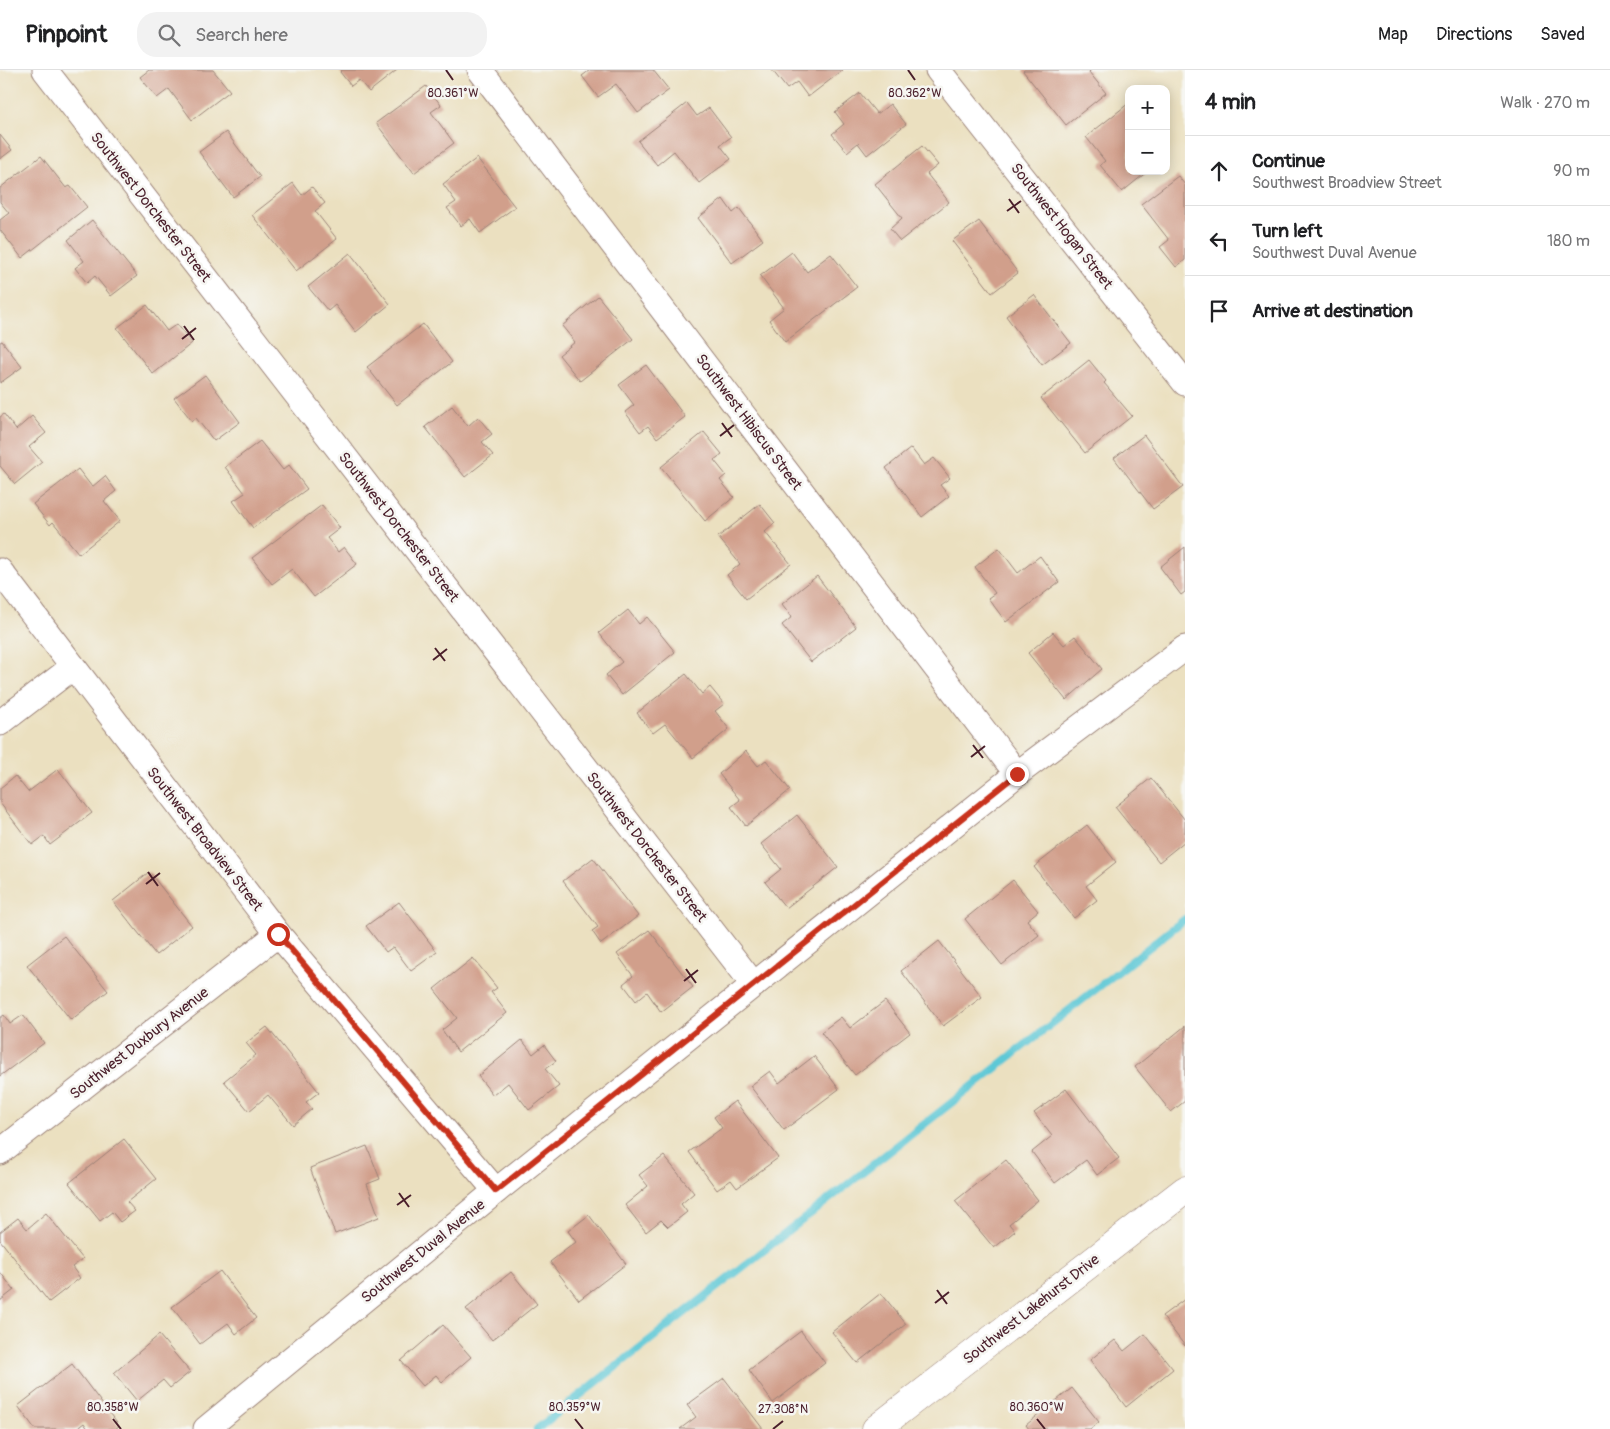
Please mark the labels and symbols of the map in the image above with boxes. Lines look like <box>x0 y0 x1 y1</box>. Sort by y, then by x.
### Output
text: 80.361°W <box>428 86 478 101</box>
text: 80.362°W <box>889 86 941 101</box>
street label: Southwest Dorchester Street <box>86 128 216 287</box>
street label: Southwest Hogan Street <box>1006 159 1117 294</box>
street label: Southwest Hibiscus Street <box>691 350 807 495</box>
street label: Southwest Dorchester Street <box>334 448 464 607</box>
street label: Southwest Broadview Street <box>142 763 267 916</box>
route end <box>1006 763 1029 786</box>
street label: Southwest Dorchester Street <box>582 768 712 927</box>
route start <box>267 923 290 946</box>
street label: Southwest Duxbury Avenue <box>66 983 213 1104</box>
street label: Southwest Duval Avenue <box>357 1195 490 1307</box>
street label: Southwest Lakehurst Drive <box>959 1250 1104 1369</box>
text: 80.358°W <box>87 1400 139 1415</box>
text: 80.359°W <box>549 1400 601 1415</box>
text: 80.360°W <box>1010 1400 1064 1415</box>
text: 27.308°N <box>758 1402 808 1417</box>

